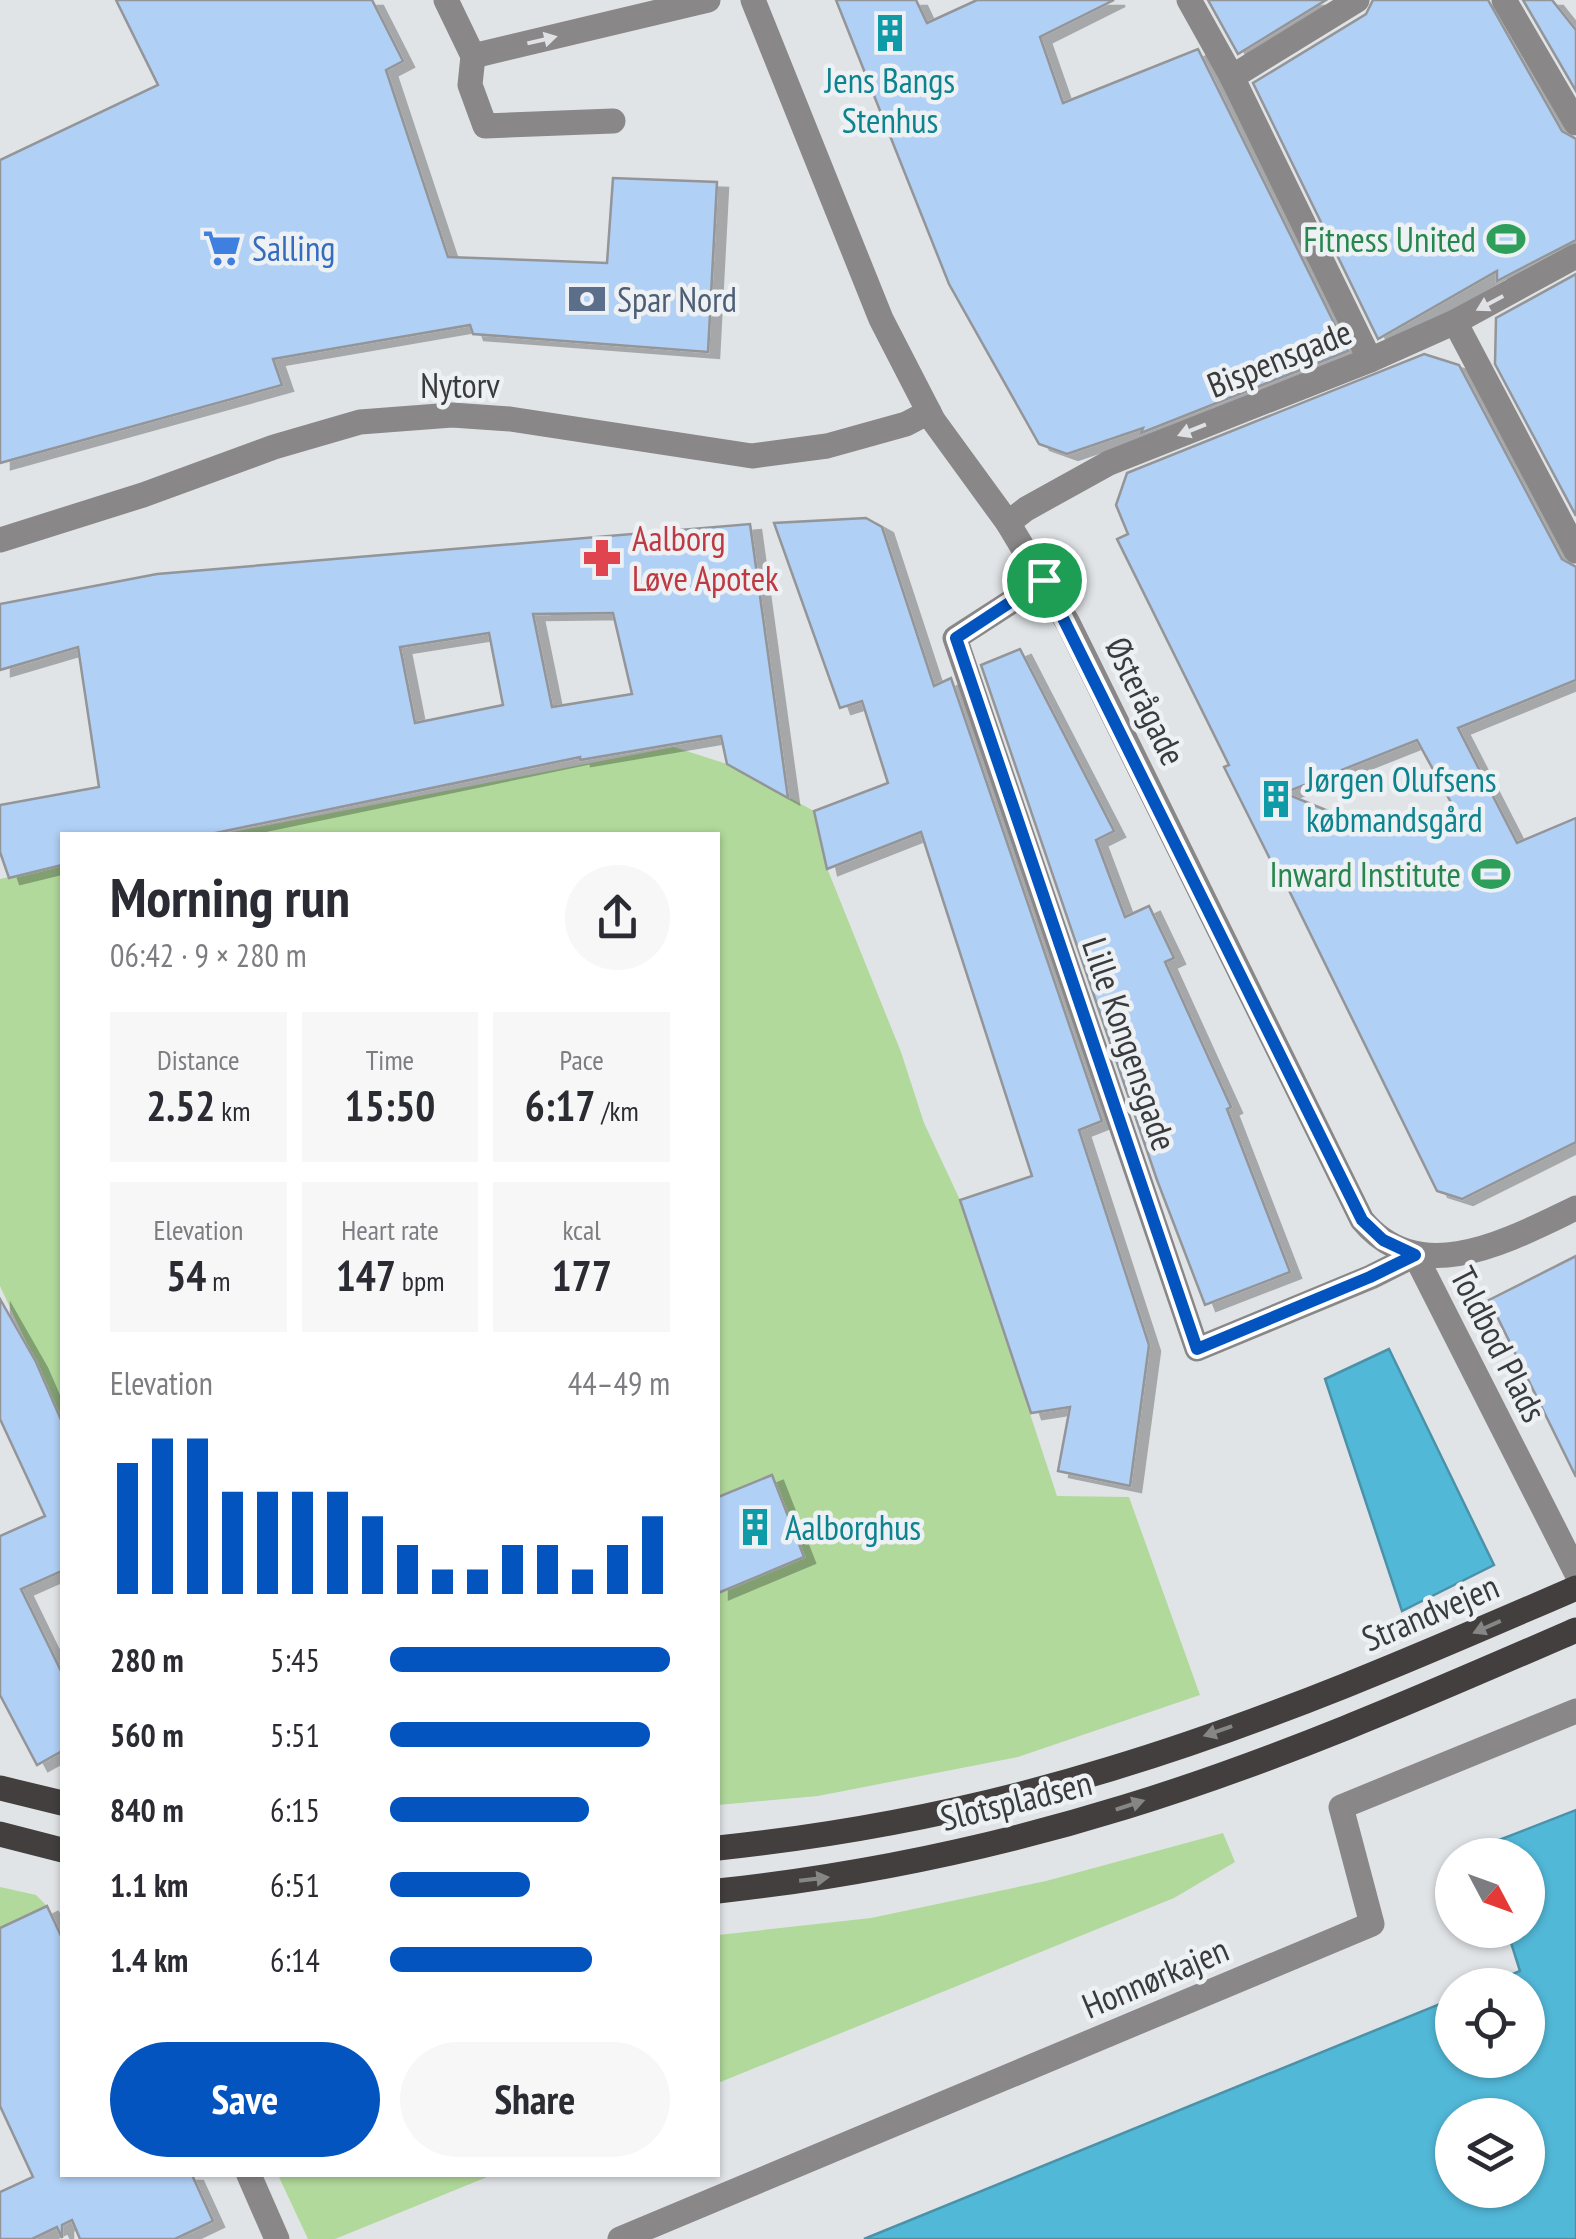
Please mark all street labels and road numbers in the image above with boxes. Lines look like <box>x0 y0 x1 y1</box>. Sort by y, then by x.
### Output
street label: Bispensgade <box>1200 308 1358 408</box>
street label: Nytorv <box>420 362 500 408</box>
street label: Østerågade <box>1095 629 1197 773</box>
street label: Lille Kongensgade <box>1072 931 1188 1157</box>
street label: Toldbod Plads <box>1440 1259 1558 1429</box>
street label: Strandvejen <box>1355 1563 1505 1661</box>
street label: Slotspladsen <box>936 1759 1096 1841</box>
street label: Honnørkajen <box>1075 1926 1235 2028</box>

